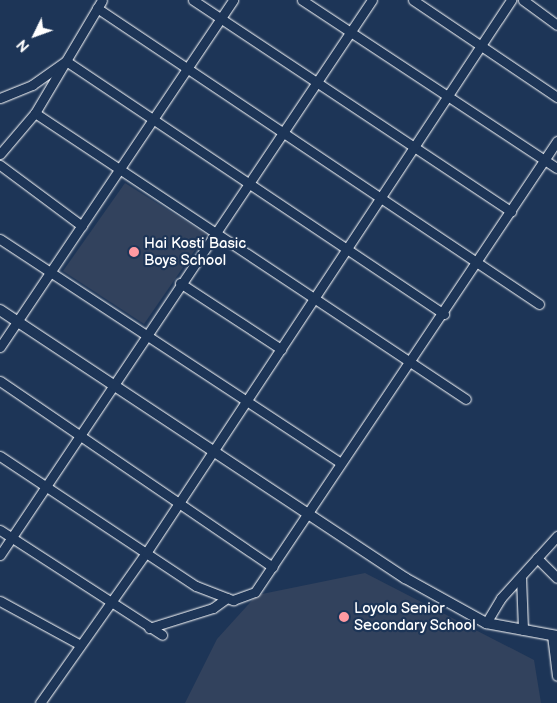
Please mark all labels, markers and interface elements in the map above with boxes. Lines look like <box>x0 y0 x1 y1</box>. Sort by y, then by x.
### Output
north arrow <box>10 10 60 60</box>
text: N <box>14 36 33 55</box>
place label: Hai Kosti Basic Boys School <box>144 234 246 269</box>
marker: Hai Kosti Basic Boys School <box>128 246 140 258</box>
place label: Loyola Senior Secondary School <box>354 599 477 634</box>
marker: Loyola Senior Secondary School <box>338 611 350 623</box>

